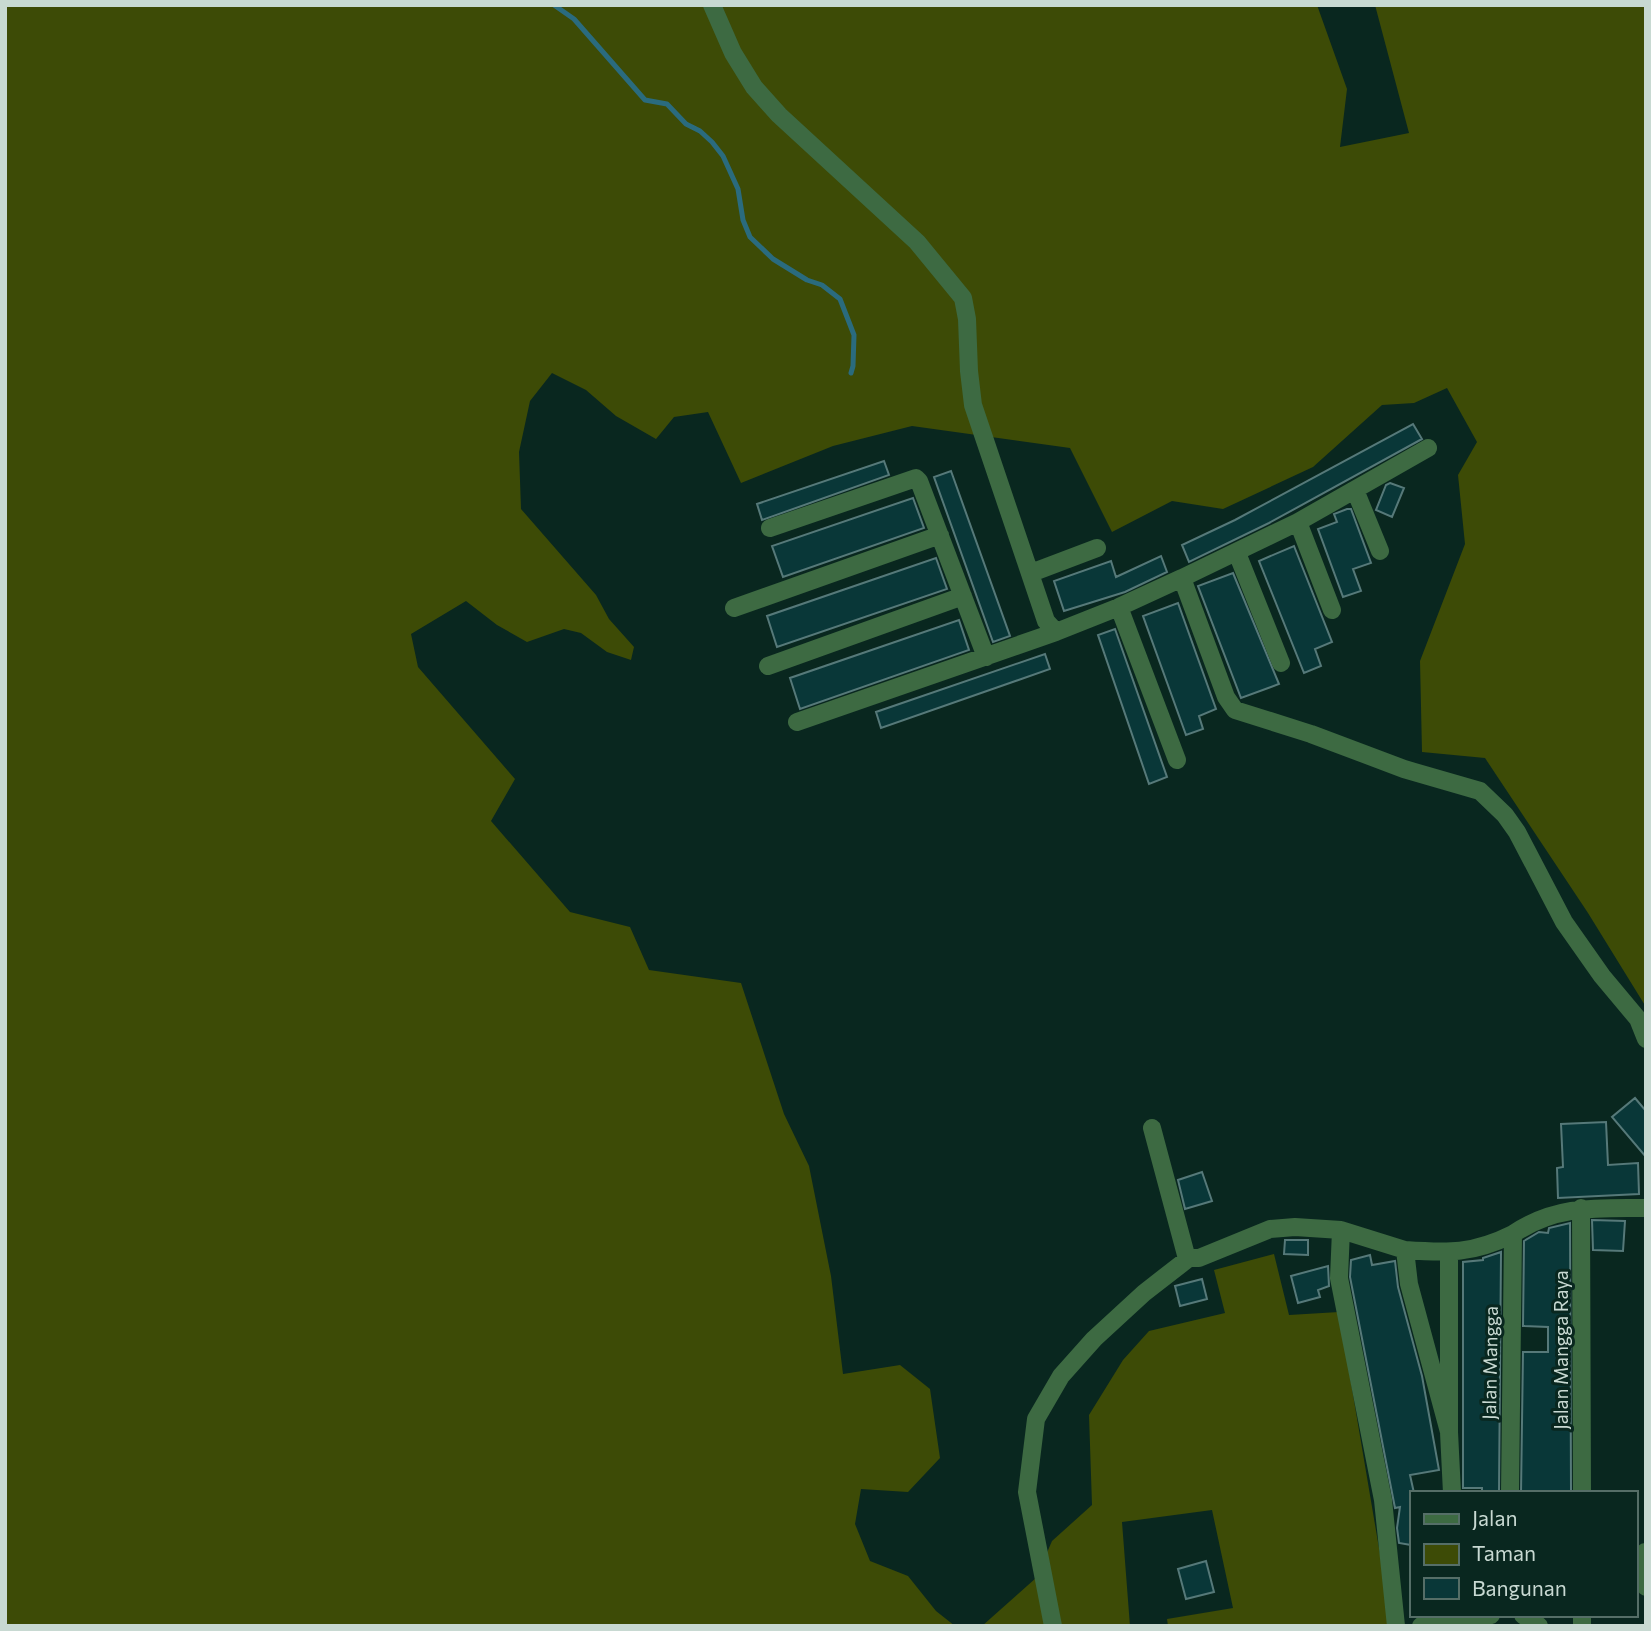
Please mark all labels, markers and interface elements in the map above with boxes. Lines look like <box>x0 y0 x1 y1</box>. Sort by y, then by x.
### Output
street label: Jalan Mangga Raya <box>1549 1270 1572 1430</box>
street label: Jalan Mangga <box>1477 1306 1502 1420</box>
legend <box>1410 1491 1637 1617</box>
text: Jalan <box>1472 1505 1517 1530</box>
text: Taman <box>1472 1540 1536 1565</box>
text: Bangunan <box>1472 1575 1567 1600</box>

